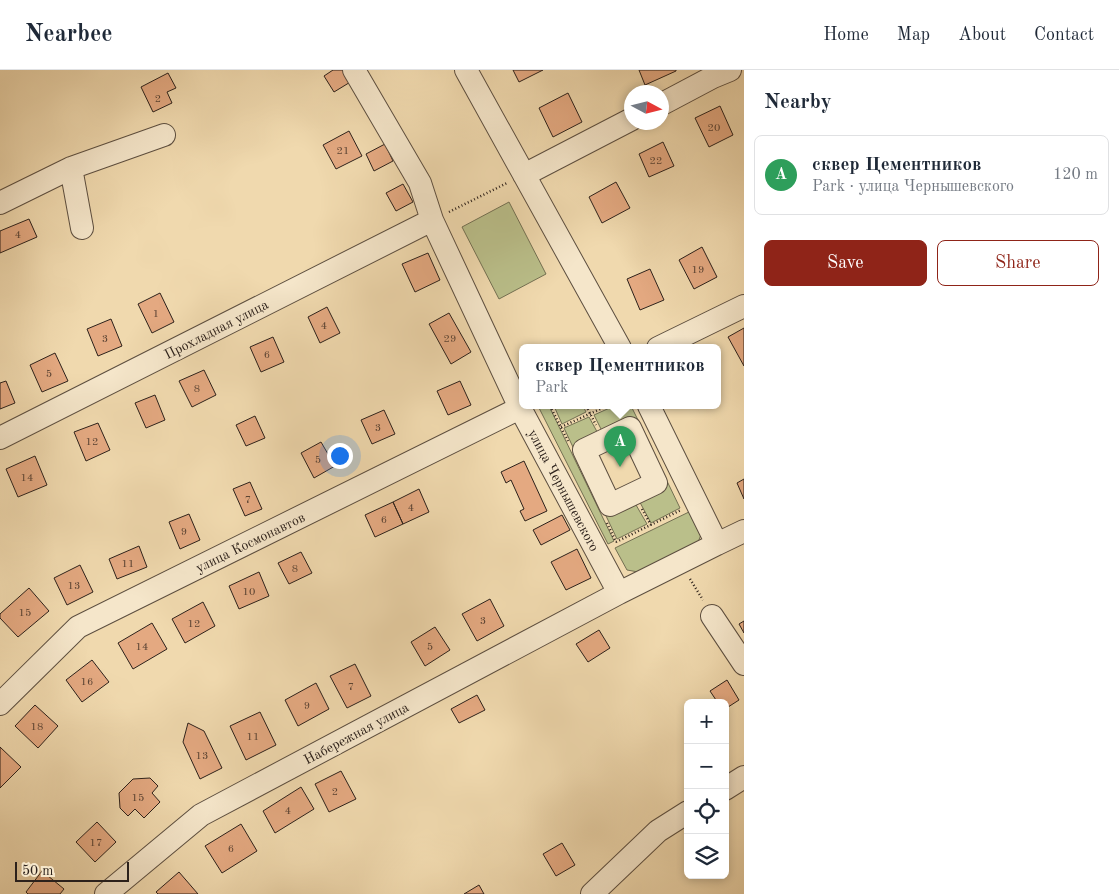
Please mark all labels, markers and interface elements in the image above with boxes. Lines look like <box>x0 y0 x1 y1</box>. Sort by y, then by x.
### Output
text: Nearbee <box>25 23 113 47</box>
text: Home <box>823 26 869 44</box>
text: Map <box>897 26 930 44</box>
text: About <box>958 26 1006 44</box>
text: Contact <box>1034 26 1094 44</box>
north arrow <box>624 85 669 130</box>
text: Nearby <box>764 92 832 113</box>
house number: 2 <box>155 94 161 105</box>
house number: 20 <box>708 123 720 134</box>
house number: 21 <box>337 146 349 157</box>
house number: 22 <box>650 156 662 167</box>
text: сквер Цементников <box>812 156 982 175</box>
text: A <box>775 167 787 183</box>
text: 120 m <box>1053 167 1098 183</box>
text: Park · улица Чернышевского <box>812 179 1014 195</box>
house number: 4 <box>15 230 21 241</box>
button: Save <box>764 240 927 286</box>
button: Share <box>937 240 1099 286</box>
house number: 19 <box>692 265 704 276</box>
street label: Прохладная улица <box>162 298 271 362</box>
house number: 1 <box>153 309 159 320</box>
house number: 4 <box>321 321 327 332</box>
house number: 3 <box>102 334 108 345</box>
house number: 29 <box>444 334 456 345</box>
popup <box>519 344 721 409</box>
house number: 6 <box>264 350 270 361</box>
text: сквер Цементников <box>535 357 705 376</box>
house number: 5 <box>46 369 52 380</box>
text: Park <box>535 380 568 396</box>
house number: 8 <box>194 384 200 395</box>
house number: 3 <box>375 423 381 434</box>
pin: A <box>604 426 636 467</box>
street label: улица Чернышевского <box>525 427 601 554</box>
house number: 12 <box>86 437 98 448</box>
your location <box>327 443 353 469</box>
house number: 5 <box>315 455 321 466</box>
house number: 14 <box>21 473 33 484</box>
house number: 7 <box>245 495 251 506</box>
house number: 4 <box>408 503 414 514</box>
street label: улица Космонавтов <box>194 510 307 575</box>
house number: 6 <box>381 515 387 526</box>
house number: 9 <box>181 527 187 538</box>
house number: 11 <box>122 559 134 570</box>
house number: 8 <box>292 564 298 575</box>
house number: 13 <box>68 581 80 592</box>
house number: 10 <box>243 587 255 598</box>
house number: 15 <box>19 608 31 619</box>
house number: 3 <box>480 616 486 627</box>
house number: 12 <box>188 619 200 630</box>
house number: 14 <box>136 642 148 653</box>
house number: 5 <box>427 642 433 653</box>
house number: 16 <box>81 677 93 688</box>
house number: 7 <box>348 682 354 693</box>
map controls <box>684 699 729 879</box>
button: + <box>684 699 729 744</box>
street label: Набережная улица <box>302 700 411 767</box>
house number: 9 <box>304 701 310 712</box>
house number: 18 <box>31 722 43 733</box>
house number: 11 <box>247 732 259 743</box>
button: − <box>684 744 729 789</box>
house number: 13 <box>196 751 208 762</box>
house number: 2 <box>332 787 338 798</box>
button: locate <box>684 789 729 834</box>
house number: 15 <box>132 793 144 804</box>
house number: 4 <box>285 806 291 817</box>
button: layers <box>684 834 729 879</box>
house number: 17 <box>90 838 102 849</box>
house number: 6 <box>228 844 234 855</box>
scale bar <box>15 859 129 882</box>
text: 50 m <box>22 864 53 878</box>

